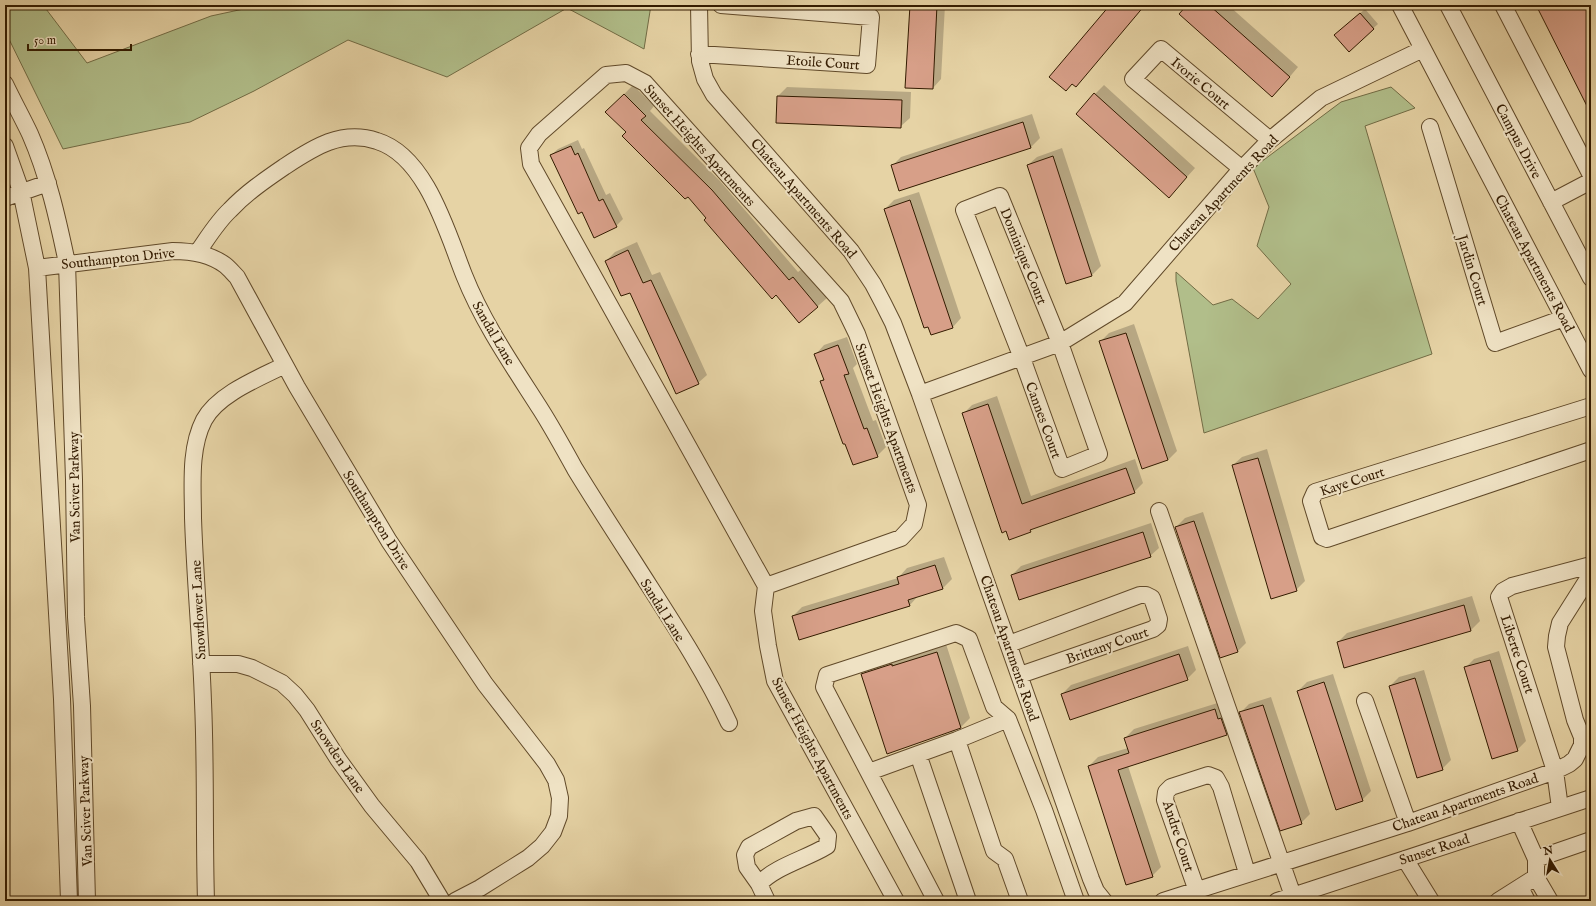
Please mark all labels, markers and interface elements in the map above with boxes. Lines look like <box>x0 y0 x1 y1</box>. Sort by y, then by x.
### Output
scale bar <box>28 26 131 52</box>
text: 50 m <box>34 33 56 48</box>
street label: Etoile Court <box>786 51 860 75</box>
street label: Ivorie Court <box>1167 54 1234 114</box>
street label: Sunset Heights Apartments <box>640 81 759 211</box>
street label: Campus Drive <box>1491 101 1546 183</box>
street label: Chateau Apartments Road <box>1165 131 1283 256</box>
street label: Chateau Apartments Road <box>746 135 861 263</box>
street label: Chateau Apartments Road <box>1490 192 1578 336</box>
street label: Dominique Court <box>995 205 1051 308</box>
street label: Jardin Court <box>1452 231 1491 308</box>
street label: Southampton Drive <box>60 244 176 274</box>
street label: Sandal Lane <box>468 298 519 369</box>
street label: Sunset Heights Apartments <box>851 341 922 496</box>
street label: Cannes Court <box>1021 380 1065 461</box>
street label: Van Sciver Parkway <box>65 431 85 544</box>
street label: Kaye Court <box>1318 463 1387 501</box>
street label: Southampton Drive <box>338 467 414 574</box>
street label: Snowflower Lane <box>187 559 211 660</box>
street label: Chateau Apartments Road <box>976 573 1043 724</box>
street label: Sandal Lane <box>636 576 689 646</box>
street label: Liberte Court <box>1496 613 1538 696</box>
street label: Brittany Court <box>1064 623 1151 668</box>
street label: Sunset Heights Apartments <box>767 674 857 823</box>
street label: Snowden Lane <box>306 716 369 797</box>
street label: Van Sciver Parkway <box>75 755 97 868</box>
street label: Chateau Apartments Road <box>1390 769 1541 836</box>
street label: Andre Court <box>1158 798 1198 874</box>
street label: Sunset Road <box>1397 830 1472 870</box>
north arrow <box>1530 840 1570 880</box>
text: N <box>1541 843 1555 859</box>

